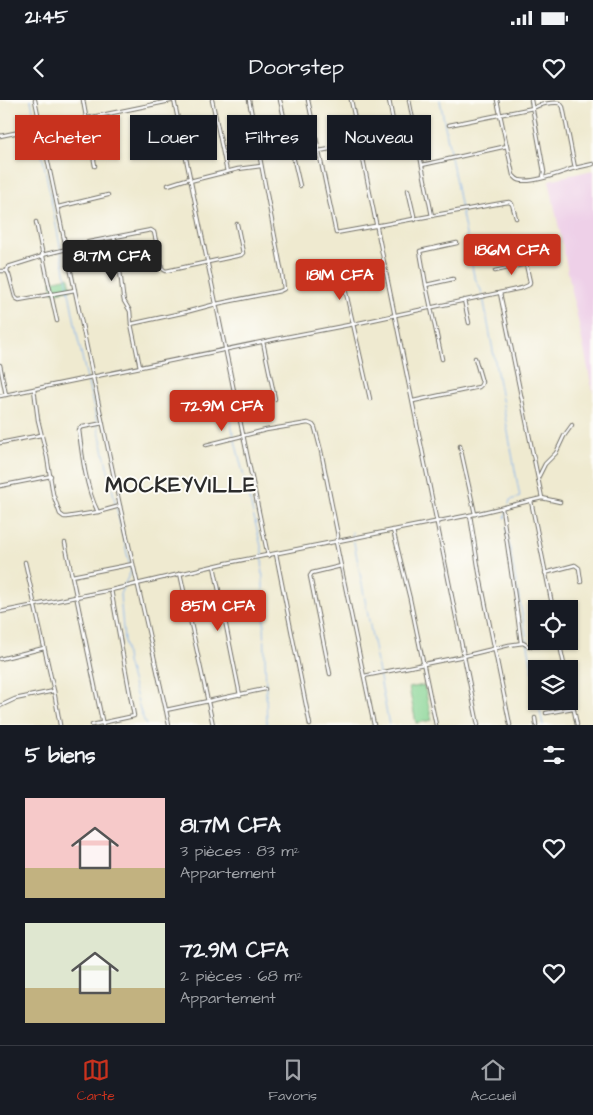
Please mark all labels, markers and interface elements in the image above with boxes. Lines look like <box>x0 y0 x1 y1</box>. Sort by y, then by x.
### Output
text: 21:45 <box>25 4 68 31</box>
text: Doorstep <box>249 52 344 83</box>
icon: back <box>25 54 53 82</box>
icon: heart <box>540 54 568 82</box>
chip: Acheter <box>15 115 120 160</box>
chip: Louer <box>130 115 217 160</box>
chip: Filtres <box>227 115 317 160</box>
chip: Nouveau <box>327 115 431 160</box>
pin: 186M CFA <box>460 234 564 276</box>
text: 186M CFA <box>475 239 549 261</box>
pin: 81.7M CFA <box>55 240 169 282</box>
text: 81.7M CFA <box>74 245 150 267</box>
pin: 181M CFA <box>288 258 392 301</box>
text: 181M CFA <box>307 264 373 286</box>
pin: 72.9M CFA <box>165 390 279 432</box>
text: 72.9M CFA <box>181 395 263 417</box>
district label: MOCKEYVILLE <box>105 471 257 500</box>
pin: 85M CFA <box>172 590 264 632</box>
text: 85M CFA <box>181 595 255 617</box>
map controls <box>528 600 578 710</box>
button: locate <box>528 600 578 650</box>
button: layers <box>528 660 578 710</box>
text: 5 biens <box>25 741 96 770</box>
icon: filters <box>540 741 568 769</box>
text: 81.7M CFA <box>180 811 281 840</box>
icon: home <box>65 818 125 878</box>
icon: heart <box>540 834 568 862</box>
text: 3 pièces · 83 m² <box>180 840 300 862</box>
text: Appartement <box>180 862 276 884</box>
text: 72.9M CFA <box>180 936 289 965</box>
icon: home <box>65 943 125 1003</box>
icon: heart <box>540 959 568 987</box>
text: 2 pièces · 68 m² <box>180 965 303 987</box>
text: Appartement <box>180 987 276 1009</box>
tab: Carte <box>77 1056 115 1106</box>
tab: Favoris <box>268 1056 317 1106</box>
tab: Accueil <box>471 1056 516 1106</box>

